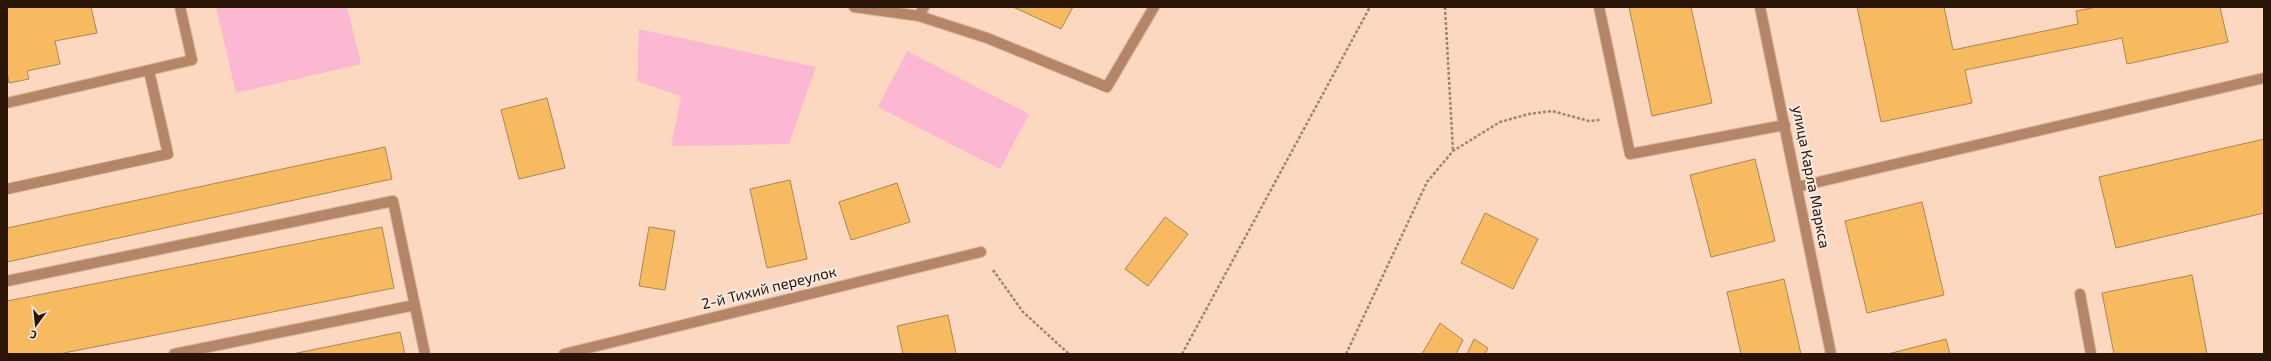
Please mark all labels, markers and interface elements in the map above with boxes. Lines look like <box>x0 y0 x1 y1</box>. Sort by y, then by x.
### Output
street label: улица Карла Маркса <box>1788 104 1835 250</box>
street label: 2-й Тихий переулок <box>699 262 838 313</box>
north arrow <box>16 305 56 345</box>
text: С <box>28 328 38 342</box>

